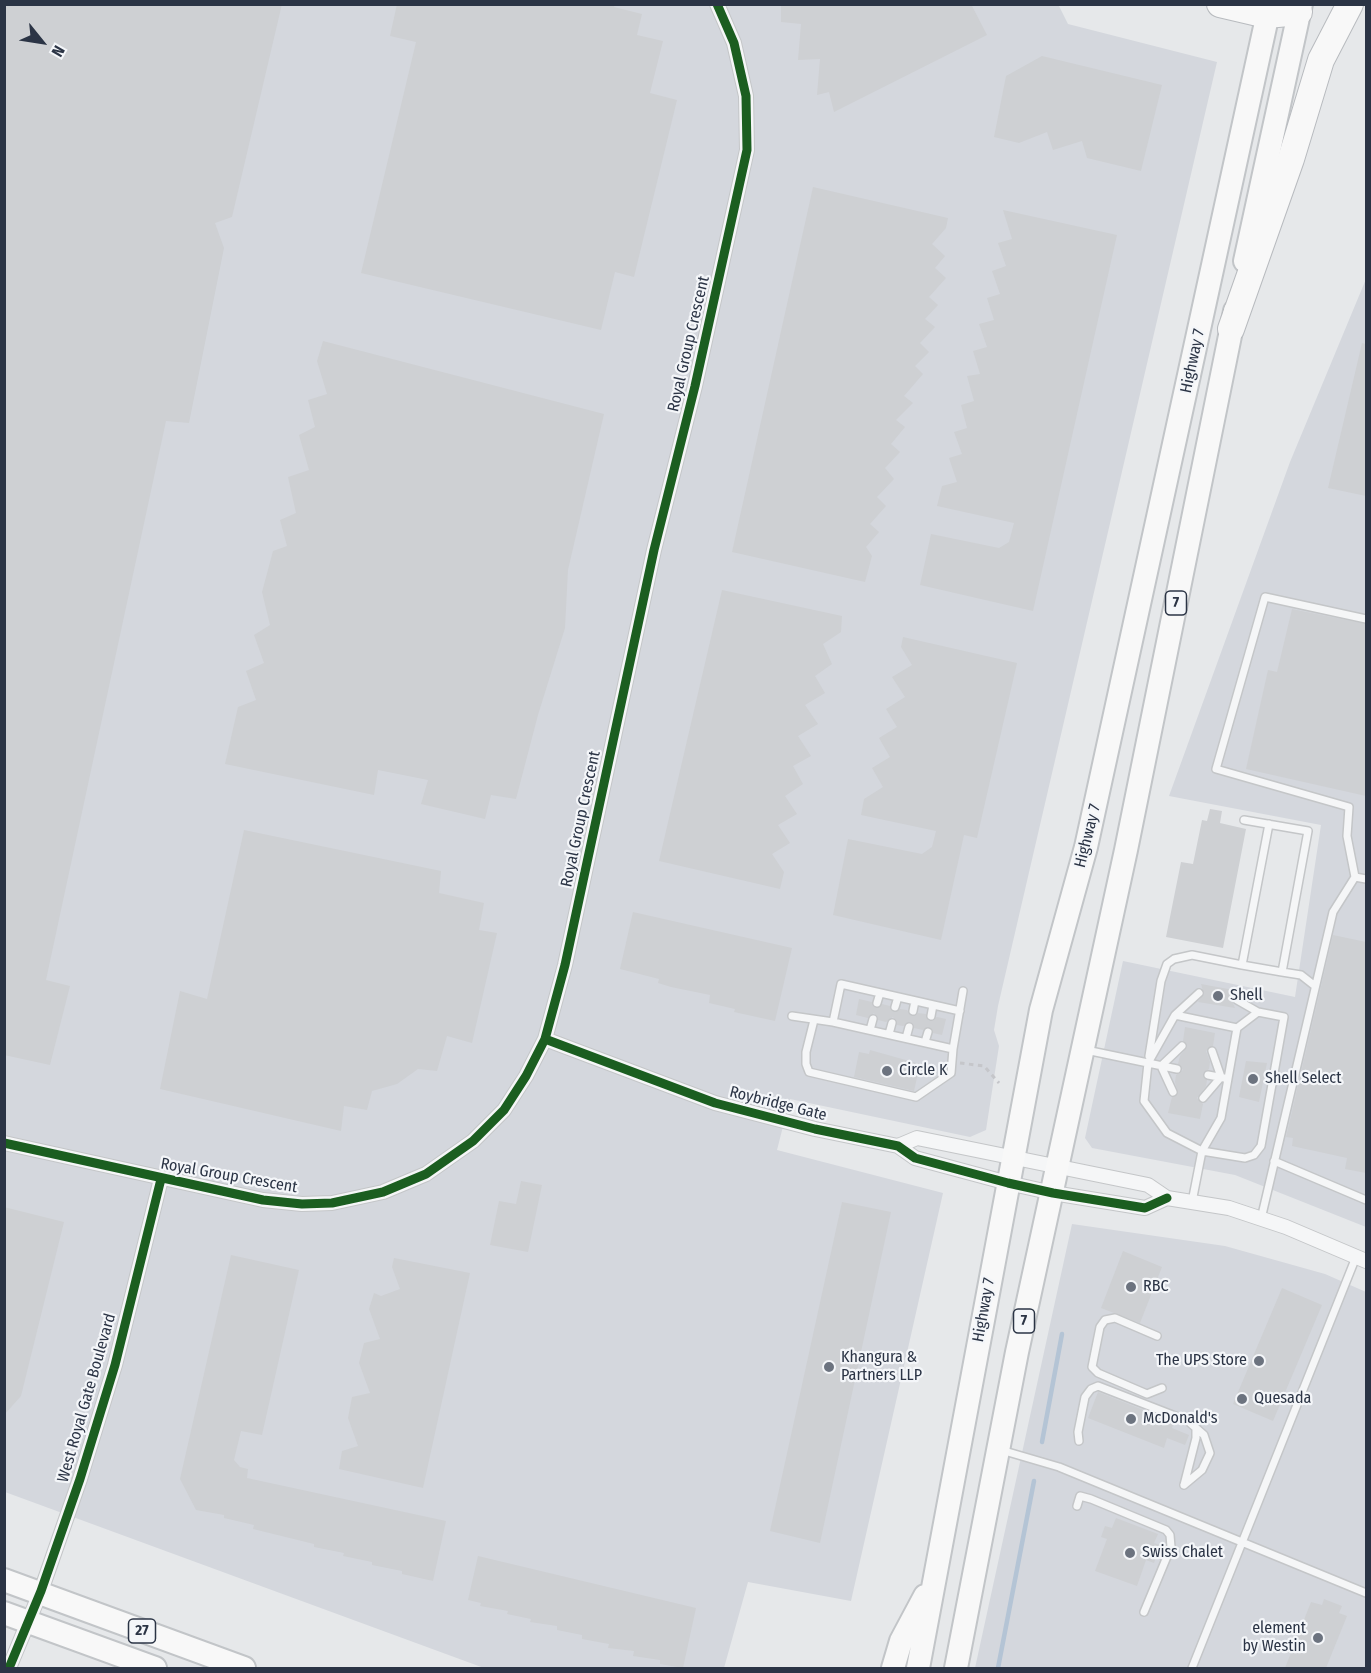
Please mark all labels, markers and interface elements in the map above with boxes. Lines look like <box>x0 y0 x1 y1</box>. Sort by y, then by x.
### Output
north arrow <box>12 12 72 72</box>
text: N <box>47 42 69 60</box>
street label: Royal Group Crescent <box>664 274 714 414</box>
street label: Highway 7 <box>1177 327 1209 395</box>
road number: 7 <box>1166 591 1186 615</box>
street label: Royal Group Crescent <box>557 749 605 889</box>
street label: Highway 7 <box>1071 802 1105 870</box>
place label: Shell <box>1230 986 1263 1006</box>
marker: Shell <box>1211 989 1225 1003</box>
place label: Circle K <box>899 1061 947 1081</box>
marker: Circle K <box>880 1064 894 1078</box>
place label: Shell Select <box>1265 1069 1341 1089</box>
marker: Shell Select <box>1246 1072 1260 1086</box>
street label: Roybridge Gate <box>727 1083 829 1125</box>
street label: Royal Group Crescent <box>159 1155 299 1197</box>
street label: Highway 7 <box>969 1276 999 1344</box>
place label: RBC <box>1143 1277 1169 1297</box>
marker: RBC <box>1124 1280 1138 1294</box>
road number: 7 <box>1014 1309 1034 1333</box>
street label: West Royal Gate Boulevard <box>54 1311 120 1485</box>
place label: Khangura & Partners LLP <box>841 1348 922 1386</box>
place label: The UPS Store <box>1156 1351 1247 1371</box>
marker: The UPS Store <box>1252 1354 1266 1368</box>
marker: Khangura & Partners LLP <box>822 1360 836 1374</box>
place label: Quesada <box>1254 1389 1311 1409</box>
marker: Quesada <box>1235 1392 1249 1406</box>
place label: McDonald's <box>1143 1409 1218 1429</box>
marker: McDonald's <box>1124 1412 1138 1426</box>
place label: Swiss Chalet <box>1142 1543 1223 1563</box>
marker: Swiss Chalet <box>1123 1546 1137 1560</box>
road number: 27 <box>128 1619 156 1643</box>
place label: element by Westin <box>1242 1619 1306 1657</box>
marker: element by Westin <box>1311 1631 1325 1645</box>

